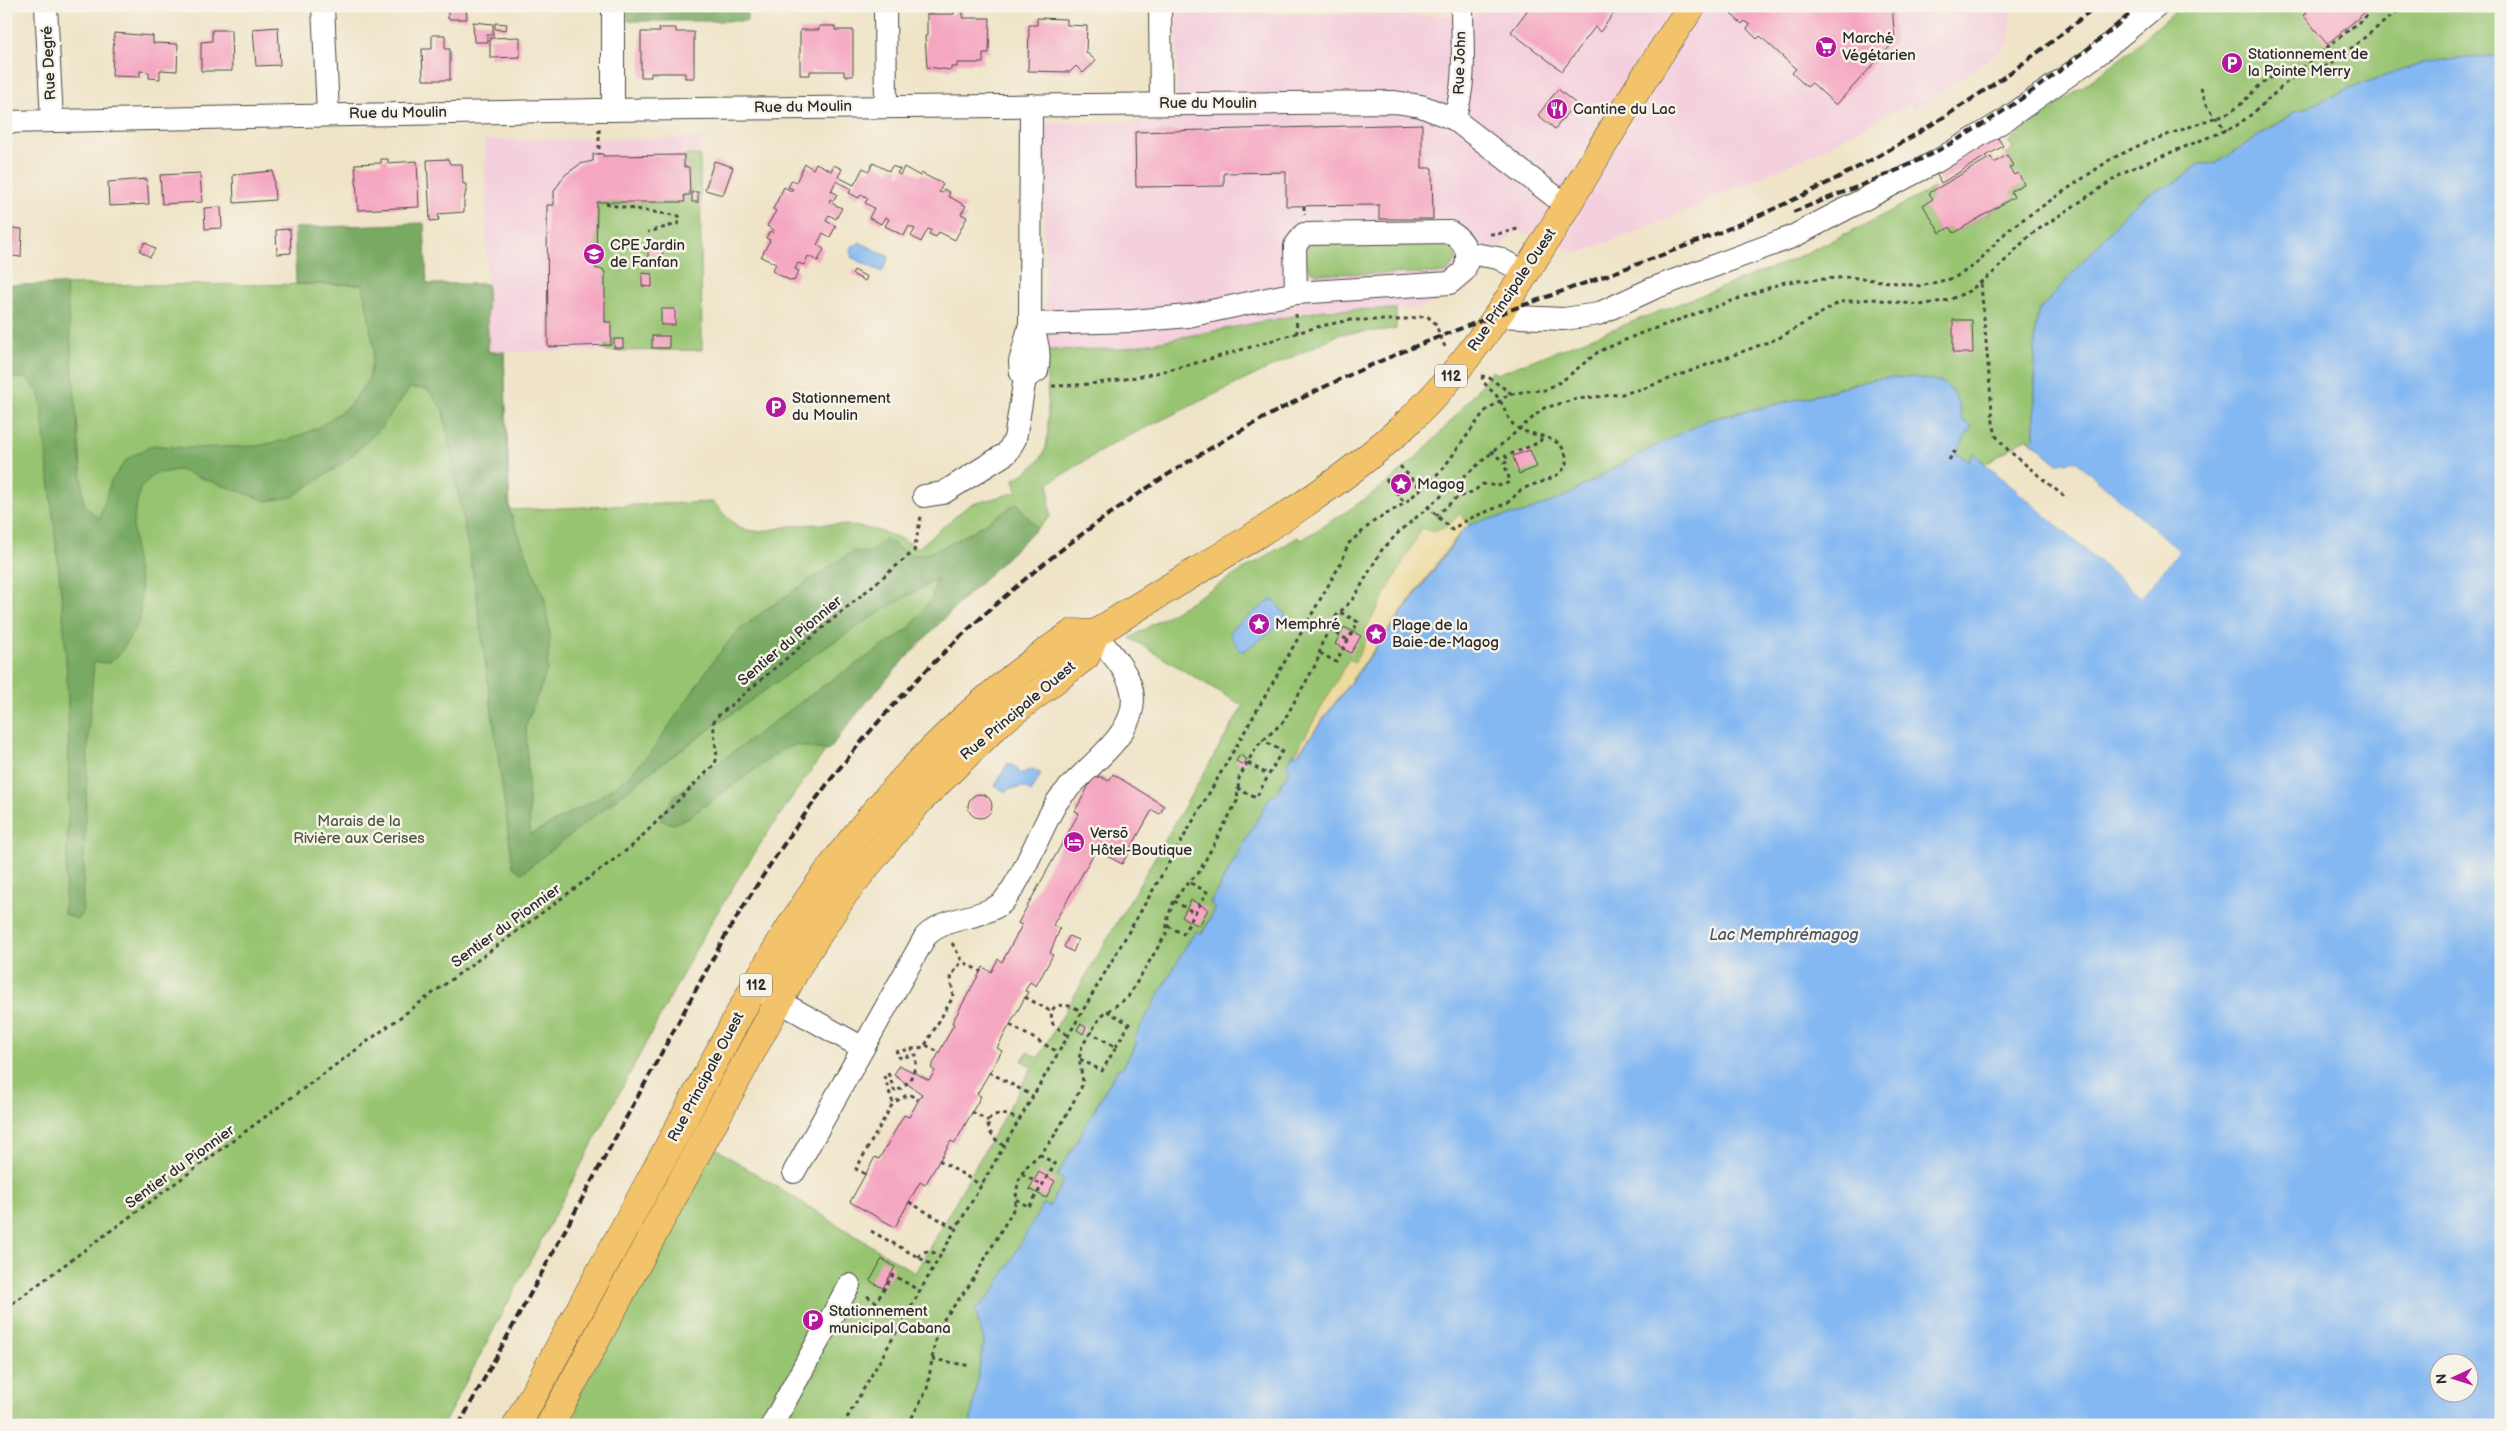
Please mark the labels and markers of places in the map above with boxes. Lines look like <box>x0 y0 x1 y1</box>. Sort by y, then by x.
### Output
place label: Marché Végétarien <box>1842 29 1916 65</box>
supermarket icon: Marché Végétarien <box>1814 35 1838 59</box>
place label: Stationnement de la Pointe Merry <box>2248 45 2368 81</box>
parking icon: Stationnement de la Pointe Merry <box>2220 51 2244 75</box>
restaurant icon: Cantine du Lac <box>1545 97 1569 121</box>
place label: Cantine du Lac <box>1573 100 1676 119</box>
place label: CPE Jardin de Fanfan <box>610 236 685 272</box>
school or university icon: CPE Jardin de Fanfan <box>582 242 606 266</box>
place label: Stationnement du Moulin <box>792 389 891 425</box>
parking icon: Stationnement du Moulin <box>764 395 788 419</box>
place icon: Magog <box>1389 472 1413 496</box>
place label: Magog <box>1417 475 1464 494</box>
place icon: Memphré <box>1247 612 1271 636</box>
place label: Memphré <box>1275 615 1340 634</box>
place label: Plage de la Baie-de-Magog <box>1392 616 1499 652</box>
place icon: Plage de la Baie-de-Magog <box>1364 622 1388 646</box>
place label: Versō Hôtel-Boutique <box>1090 824 1192 860</box>
hotel icon: Versō Hôtel-Boutique <box>1062 830 1086 854</box>
place label: Stationnement municipal Cabana <box>829 1302 951 1338</box>
parking icon: Stationnement municipal Cabana <box>801 1308 825 1332</box>

